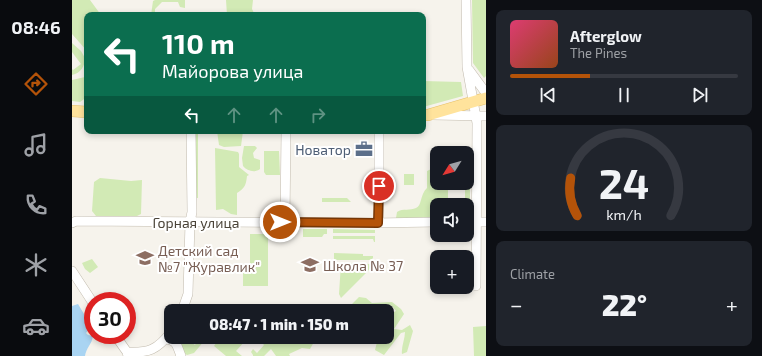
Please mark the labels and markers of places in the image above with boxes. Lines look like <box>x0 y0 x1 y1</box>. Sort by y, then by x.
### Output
office icon: Новатор <box>354 139 374 159</box>
place label: Новатор <box>295 141 351 158</box>
pin <box>362 169 396 203</box>
place label: Детский сад №7 "Журавлик" <box>158 242 260 275</box>
school or university icon: Детский сад №7 "Журавлик" <box>135 248 155 268</box>
school or university icon: Школа № 37 <box>300 255 320 275</box>
place label: Школа № 37 <box>323 257 403 274</box>

